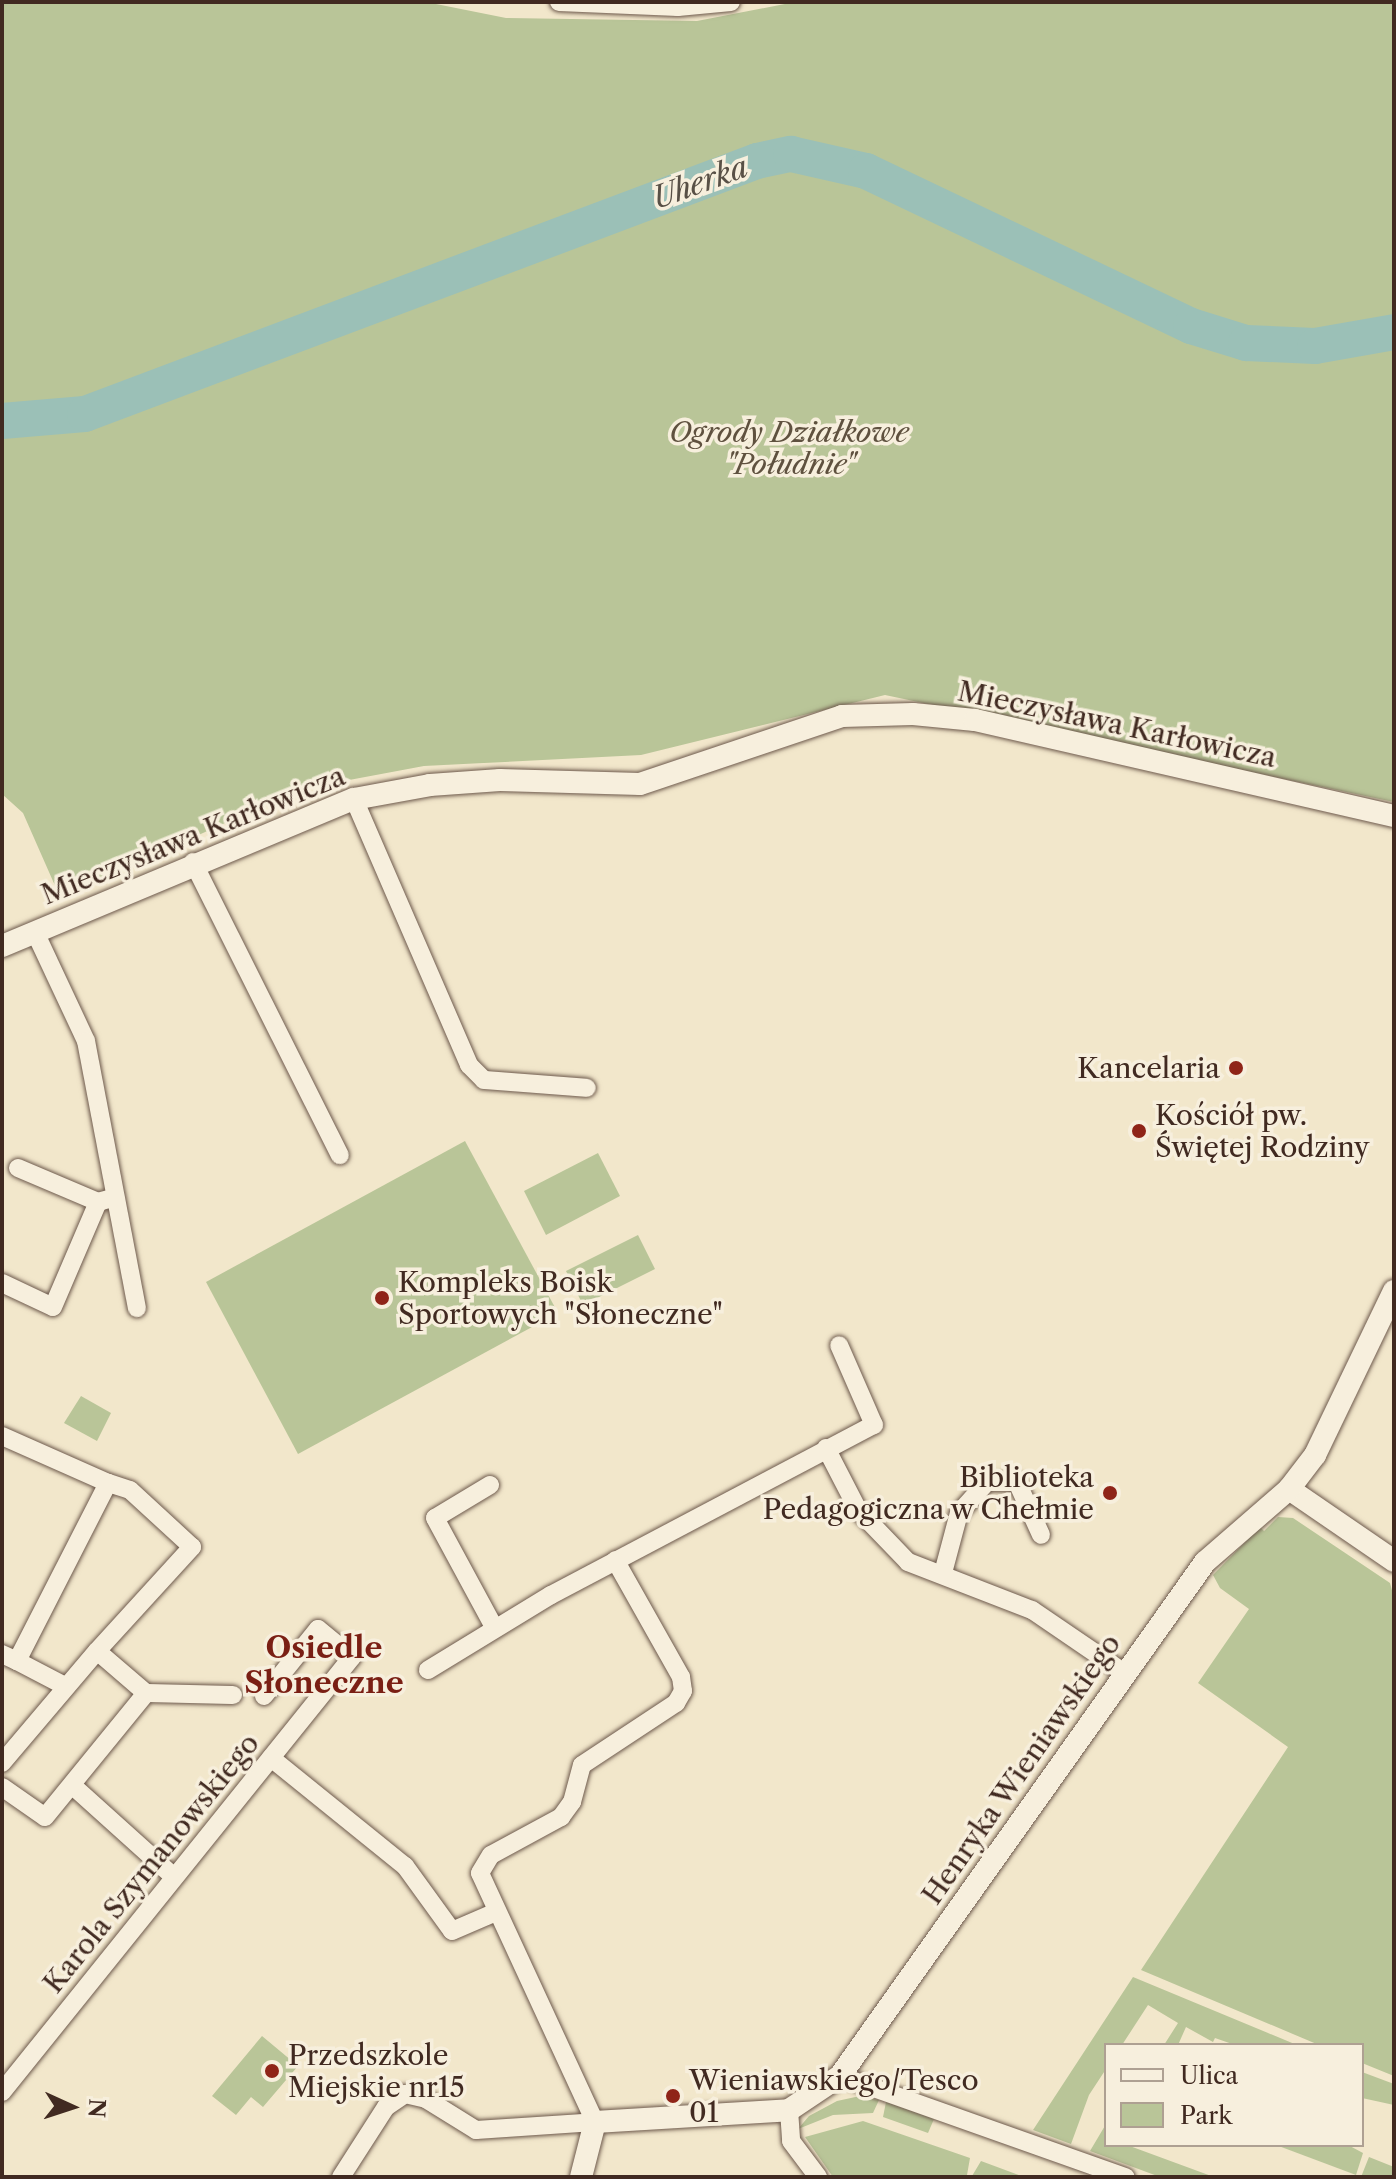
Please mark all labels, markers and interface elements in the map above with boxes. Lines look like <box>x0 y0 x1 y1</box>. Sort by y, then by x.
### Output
water label: Uherka <box>647 149 753 217</box>
park label: Ogrody Działkowe "Południe" <box>669 415 909 481</box>
street label: Mieczysława Karłowicza <box>955 674 1279 774</box>
street label: Mieczysława Karłowicza <box>36 759 350 911</box>
place label: Kancelaria <box>1077 1051 1220 1085</box>
marker: Kancelaria <box>1227 1059 1245 1077</box>
place label: Kościół pw. Świętej Rodziny <box>1155 1098 1370 1164</box>
marker: Kościół pw. Świętej Rodziny <box>1130 1122 1148 1140</box>
place label: Kompleks Boisk Sportowych "Słoneczne" <box>398 1265 723 1331</box>
marker: Kompleks Boisk Sportowych "Słoneczne" <box>373 1289 391 1307</box>
place label: Biblioteka Pedagogiczna w Chełmie <box>761 1460 1094 1526</box>
marker: Biblioteka Pedagogiczna w Chełmie <box>1101 1484 1119 1502</box>
street label: Henryka Wieniawskiego <box>914 1627 1128 1911</box>
district label: Osiedle Słoneczne <box>244 1630 404 1700</box>
street label: Karola Szymanowskiego <box>36 1727 266 1999</box>
place label: Przedszkole Miejskie nr15 <box>288 2038 465 2104</box>
legend <box>1104 2043 1364 2147</box>
text: Ulica <box>1180 2061 1238 2090</box>
marker: Przedszkole Miejskie nr15 <box>263 2062 281 2080</box>
place label: Wieniawskiego/Tesco 01 <box>689 2063 979 2129</box>
north arrow <box>32 2067 112 2147</box>
marker: Wieniawskiego/Tesco 01 <box>664 2087 682 2105</box>
text: N <box>82 2098 110 2119</box>
text: Park <box>1180 2101 1232 2130</box>

